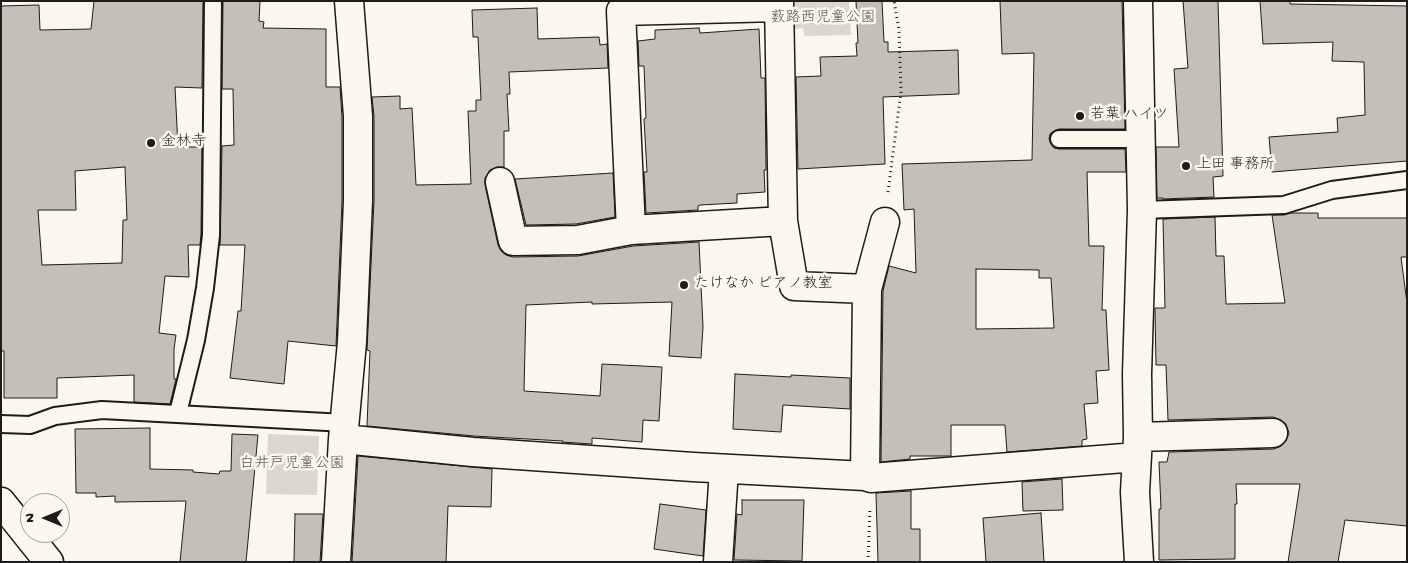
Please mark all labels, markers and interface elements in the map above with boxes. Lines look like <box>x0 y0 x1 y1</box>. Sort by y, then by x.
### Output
park label: 薮路西児童公園 <box>771 10 875 28</box>
place label: 若葉 ハイツ <box>1090 107 1169 125</box>
marker: 若葉 ハイツ <box>1074 110 1086 122</box>
place label: 金林寺 <box>161 134 206 152</box>
marker: 金林寺 <box>145 137 157 149</box>
place label: 上田 事務所 <box>1196 157 1275 175</box>
marker: 上田 事務所 <box>1180 160 1192 172</box>
place label: たけなか ピアノ教室 <box>694 276 833 294</box>
marker: たけなか ピアノ教室 <box>678 279 690 291</box>
park label: 白井戸児童公園 <box>240 456 344 474</box>
north arrow <box>20 493 70 543</box>
text: N <box>22 513 39 523</box>

